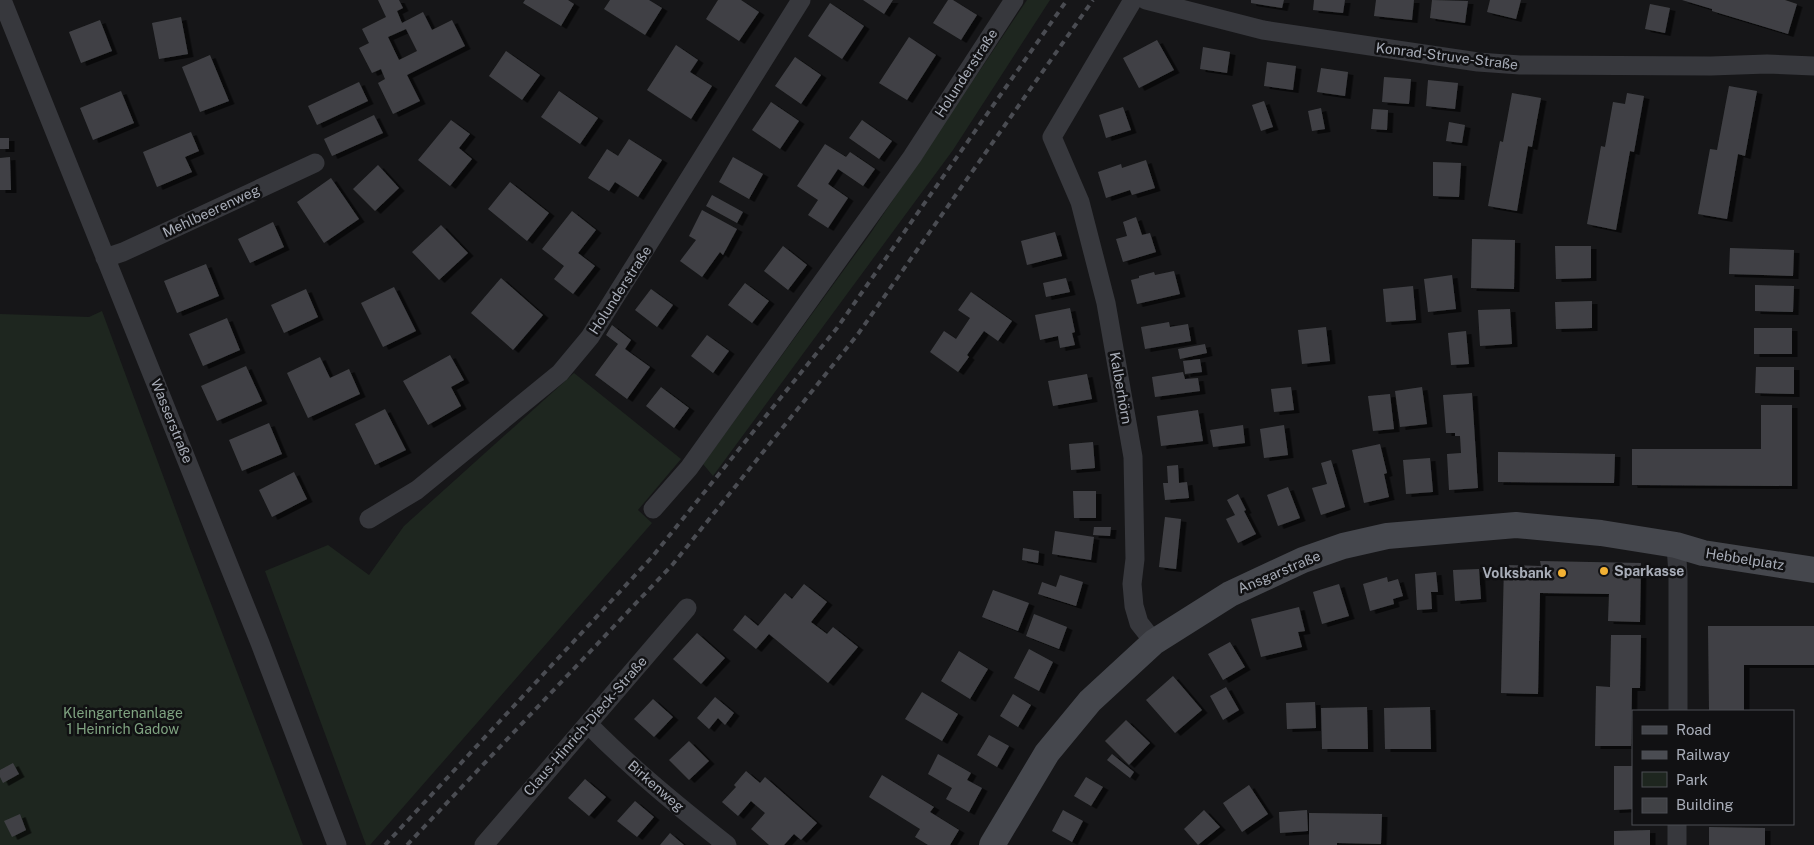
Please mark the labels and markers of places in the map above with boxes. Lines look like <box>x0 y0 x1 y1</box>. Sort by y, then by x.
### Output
place label: Sparkasse <box>1614 563 1684 579</box>
place label: Volksbank <box>1482 565 1552 581</box>
marker: Sparkasse <box>1598 565 1610 577</box>
marker: Volksbank <box>1556 567 1568 579</box>

